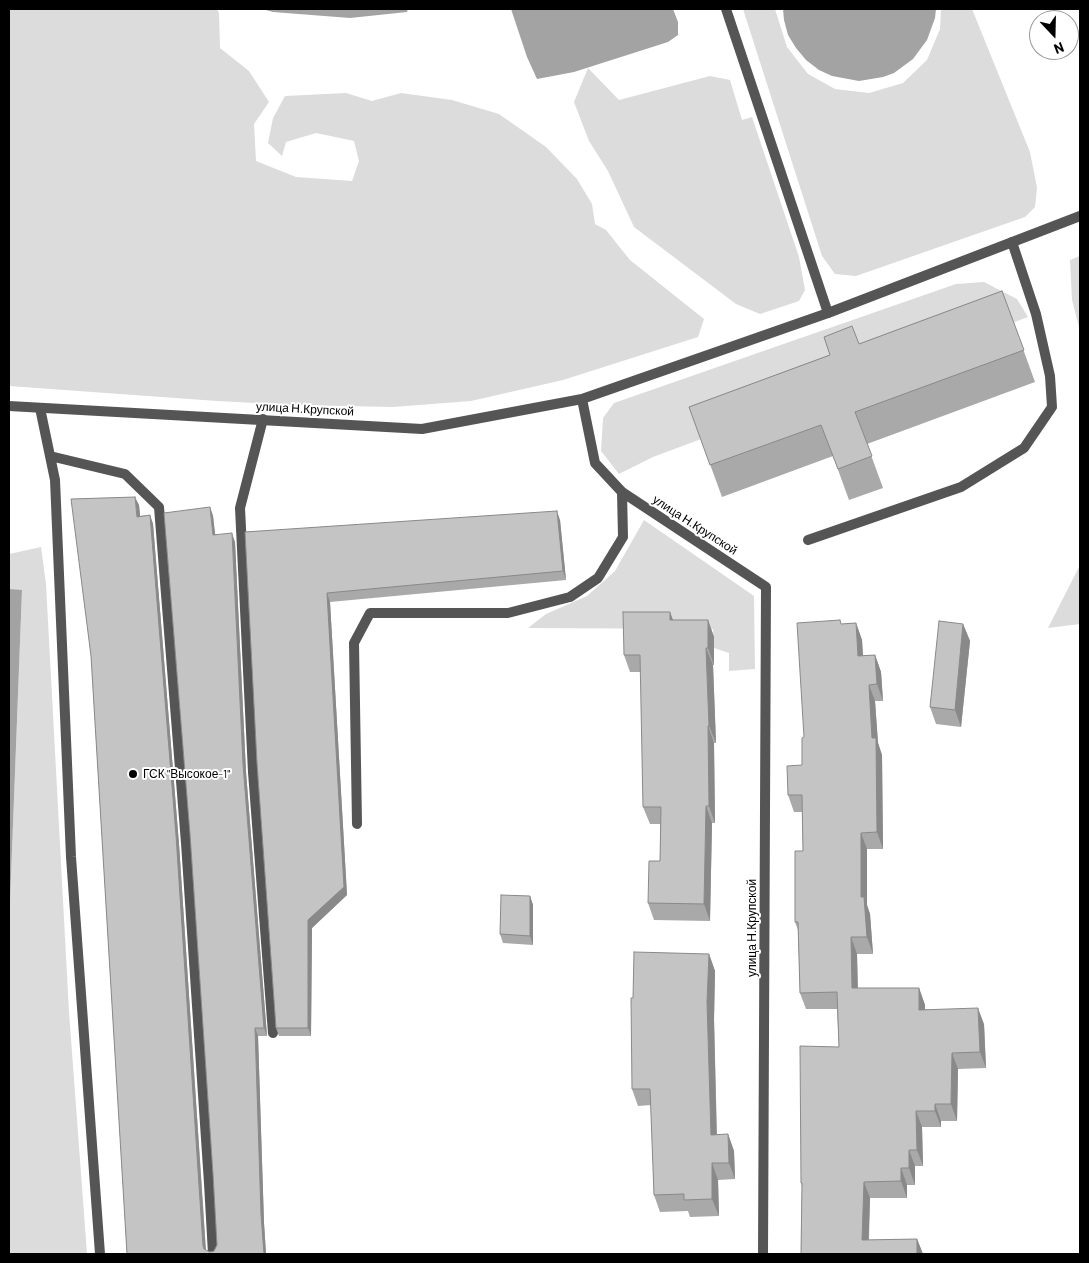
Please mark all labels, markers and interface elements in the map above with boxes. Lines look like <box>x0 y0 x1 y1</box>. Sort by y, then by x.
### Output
north arrow <box>1029 10 1079 60</box>
text: N <box>1052 39 1067 58</box>
street label: улица Н.Крупской <box>256 399 354 419</box>
street label: улица Н.Крупской <box>650 492 740 558</box>
place label: ГСК "Высокое-1" <box>143 767 230 781</box>
marker: ГСК "Высокое-1" <box>127 768 139 780</box>
street label: улица Н.Крупской <box>745 879 759 977</box>

